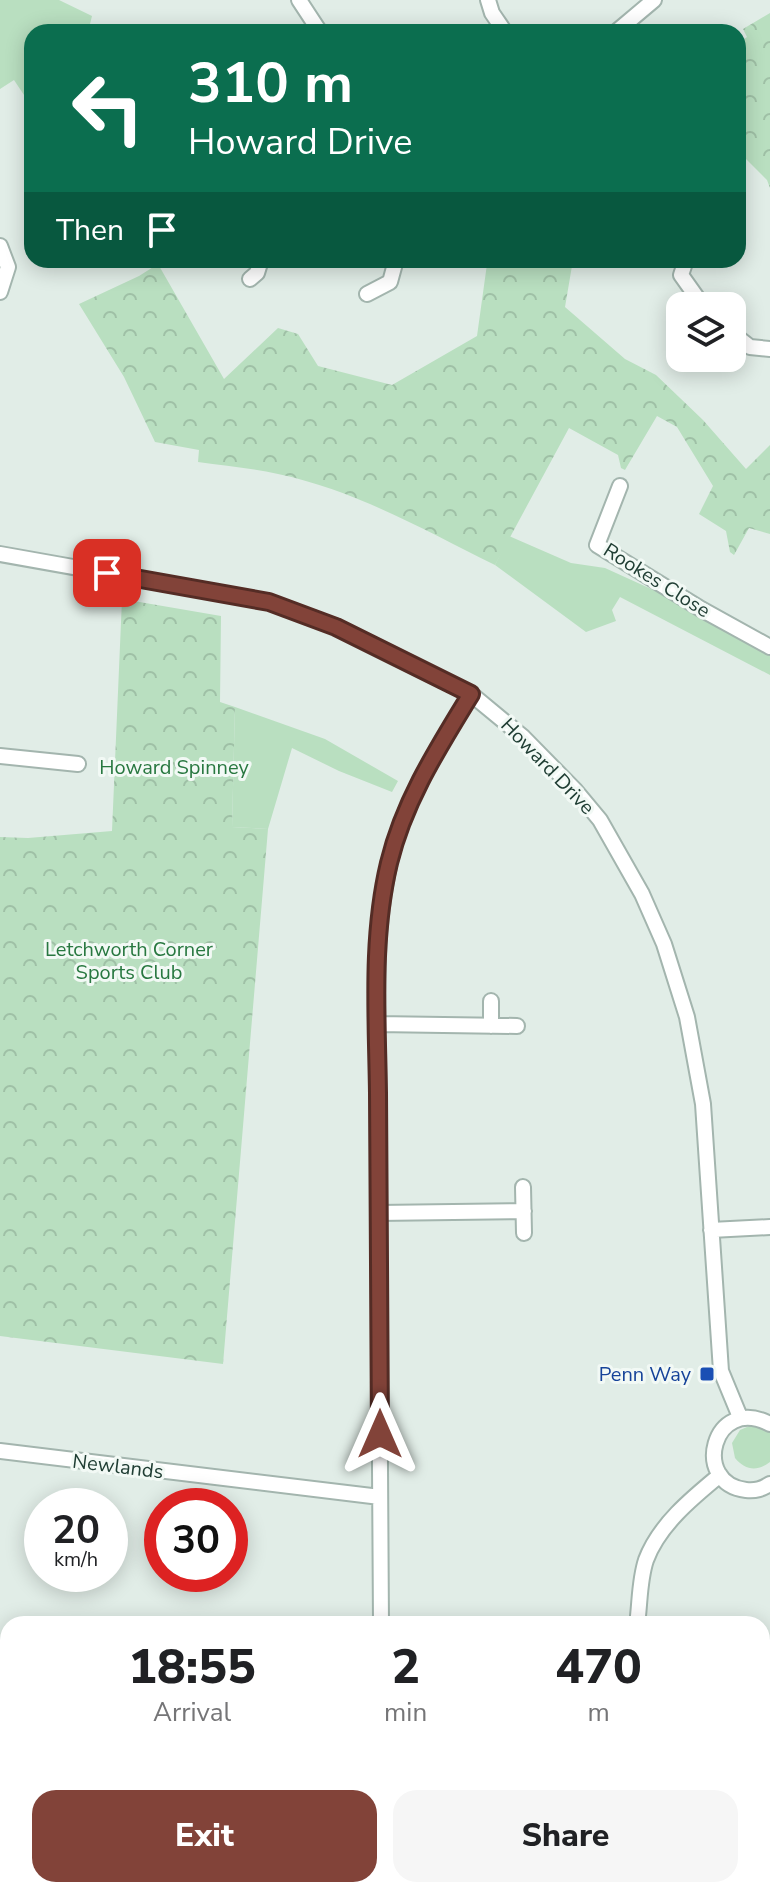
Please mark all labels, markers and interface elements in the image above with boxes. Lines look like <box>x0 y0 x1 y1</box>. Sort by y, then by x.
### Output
text: 310 m <box>188 45 353 122</box>
icon: left <box>56 56 160 160</box>
text: Howard Drive <box>188 118 412 167</box>
icon: arrive <box>140 208 184 252</box>
text: Then <box>56 210 124 251</box>
map controls <box>666 292 746 372</box>
button: layers <box>666 292 746 372</box>
street label: Rookes Close <box>598 537 715 624</box>
pin <box>73 539 141 607</box>
icon: arrive <box>85 551 129 595</box>
street label: Howard Drive <box>495 712 601 821</box>
park label: Howard Spinney <box>99 754 249 781</box>
park label: Letchworth Corner Sports Club <box>45 936 213 986</box>
place label: Penn Way <box>599 1361 692 1388</box>
marker: Penn Way <box>698 1365 716 1383</box>
position arrow <box>338 1392 422 1476</box>
street label: Newlands <box>71 1448 165 1485</box>
speed limit sign: 30 <box>144 1488 248 1592</box>
text: 20 <box>52 1503 100 1557</box>
text: km/h <box>54 1546 98 1573</box>
text: 18:55 <box>128 1634 256 1700</box>
text: 2 <box>391 1634 420 1700</box>
text: 470 <box>555 1634 642 1700</box>
text: Arrival <box>153 1695 231 1730</box>
text: min <box>384 1695 427 1730</box>
text: m <box>587 1695 610 1730</box>
button: Exit <box>32 1790 377 1882</box>
button: Share <box>393 1790 738 1882</box>

